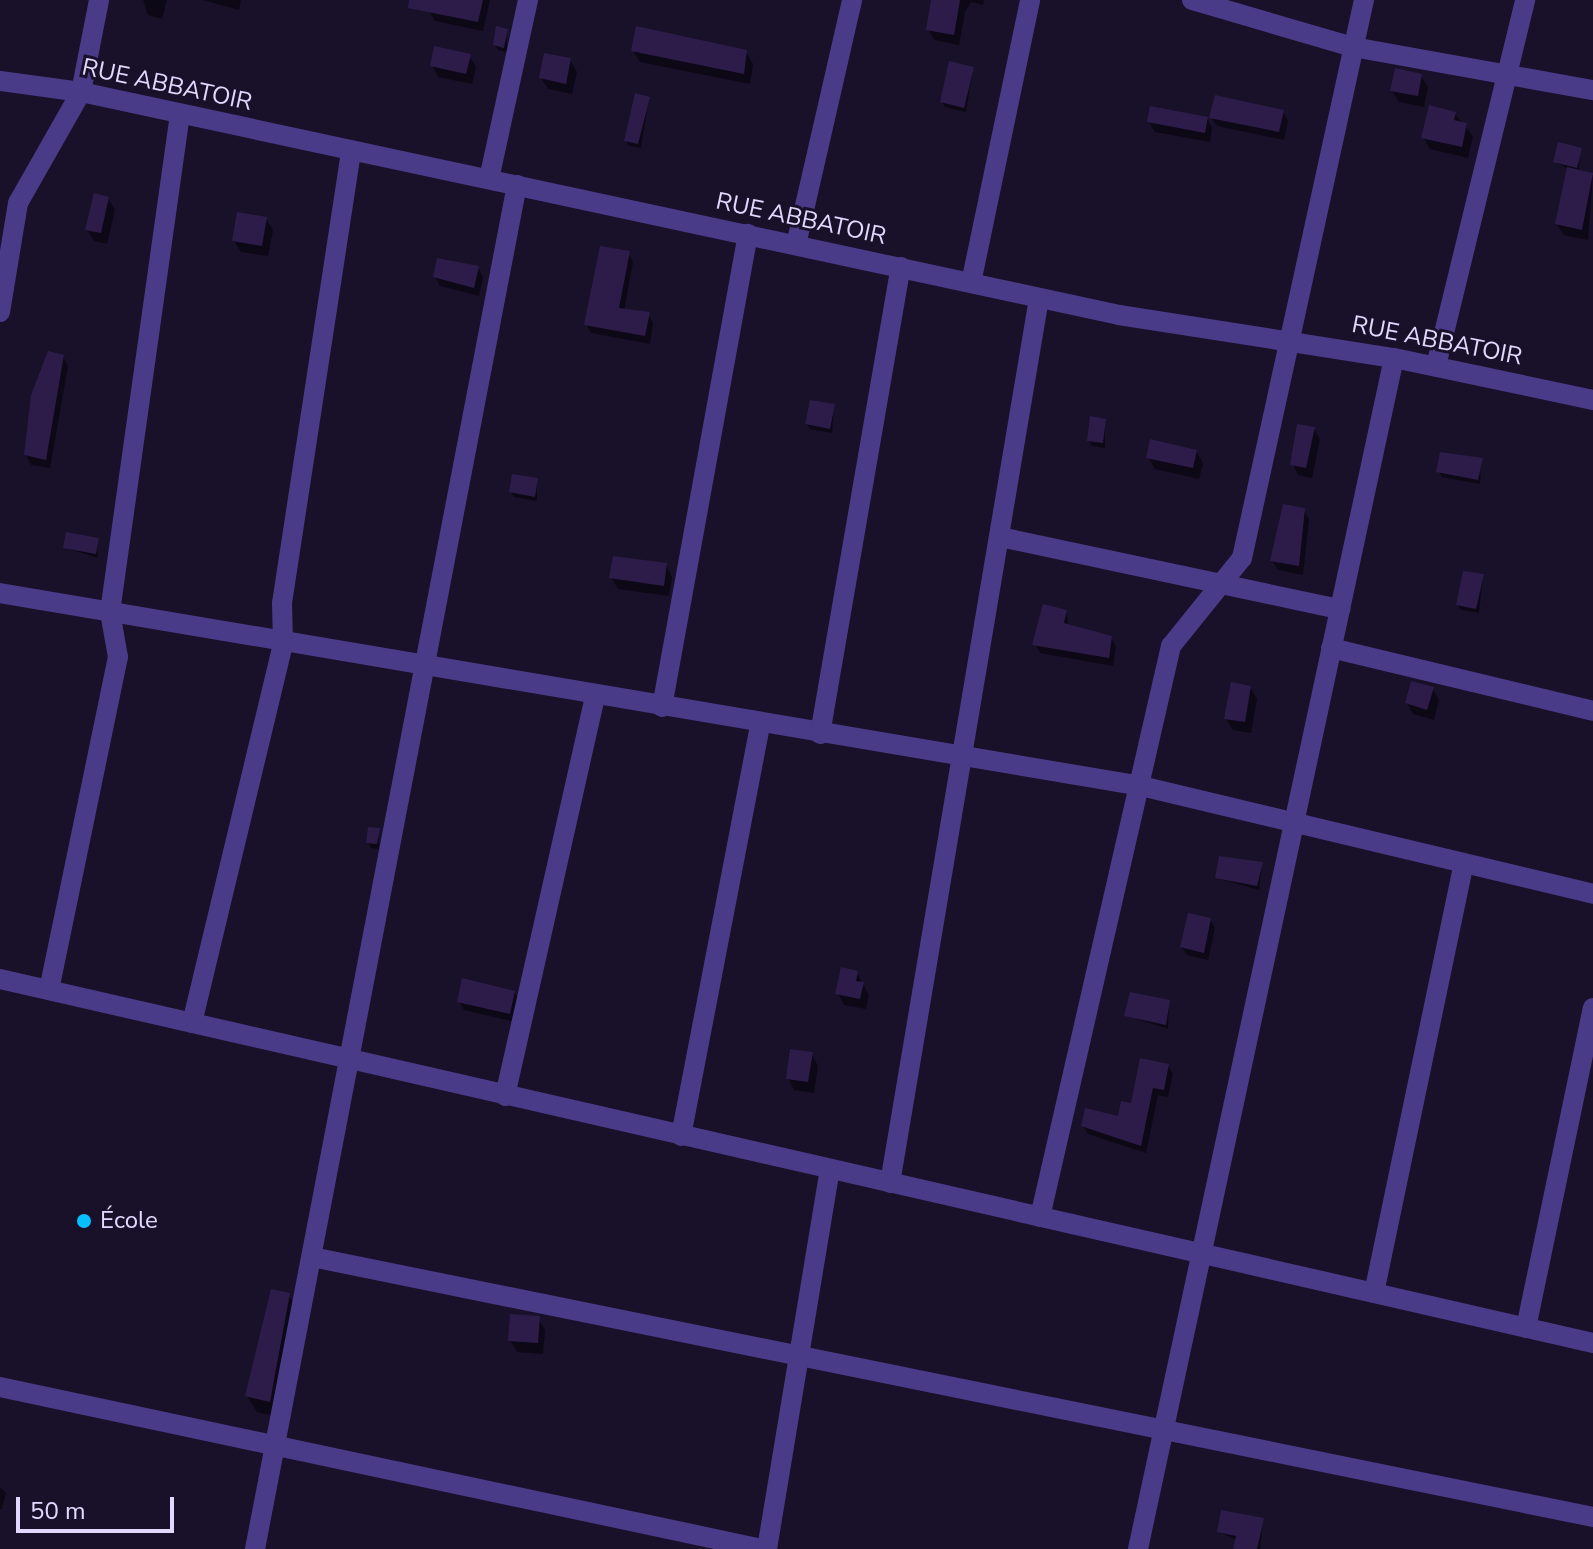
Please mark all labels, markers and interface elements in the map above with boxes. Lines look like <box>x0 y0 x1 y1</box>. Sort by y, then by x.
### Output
street label: RUE ABBATOIR <box>79 53 255 117</box>
street label: RUE ABBATOIR <box>713 187 889 251</box>
street label: RUE ABBATOIR <box>1349 310 1525 372</box>
place label: École <box>100 1207 158 1235</box>
marker: École <box>75 1212 93 1230</box>
scale bar <box>20 1481 178 1531</box>
text: 50 m <box>30 1495 86 1527</box>

